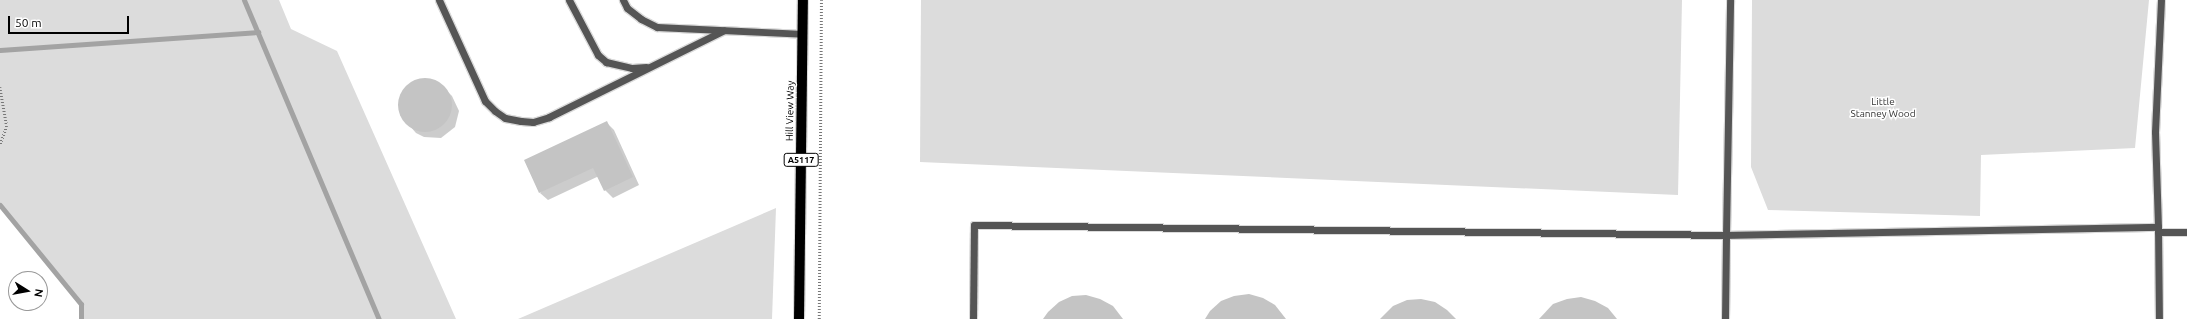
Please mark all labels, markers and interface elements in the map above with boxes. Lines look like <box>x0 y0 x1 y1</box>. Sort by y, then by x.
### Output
scale bar <box>10 8 131 34</box>
text: 50 m <box>15 16 42 29</box>
street label: Hill View Way <box>783 81 797 141</box>
park label: Little Stanney Wood <box>1851 95 1915 118</box>
road number: A5117 <box>783 153 819 167</box>
north arrow <box>8 271 48 311</box>
text: N <box>32 288 45 298</box>

